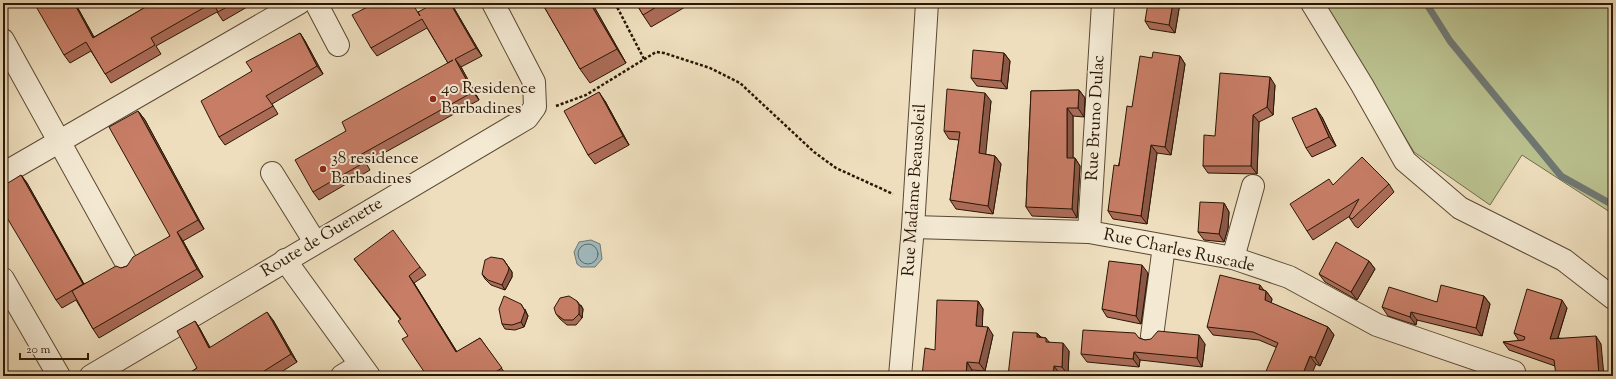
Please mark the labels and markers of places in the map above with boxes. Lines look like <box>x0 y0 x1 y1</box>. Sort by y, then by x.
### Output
place label: 40 Residence Barbadines <box>441 77 536 121</box>
marker: 40 Residence Barbadines <box>428 94 438 104</box>
place label: 38 residence Barbadines <box>331 147 419 191</box>
marker: 38 residence Barbadines <box>318 164 328 174</box>

